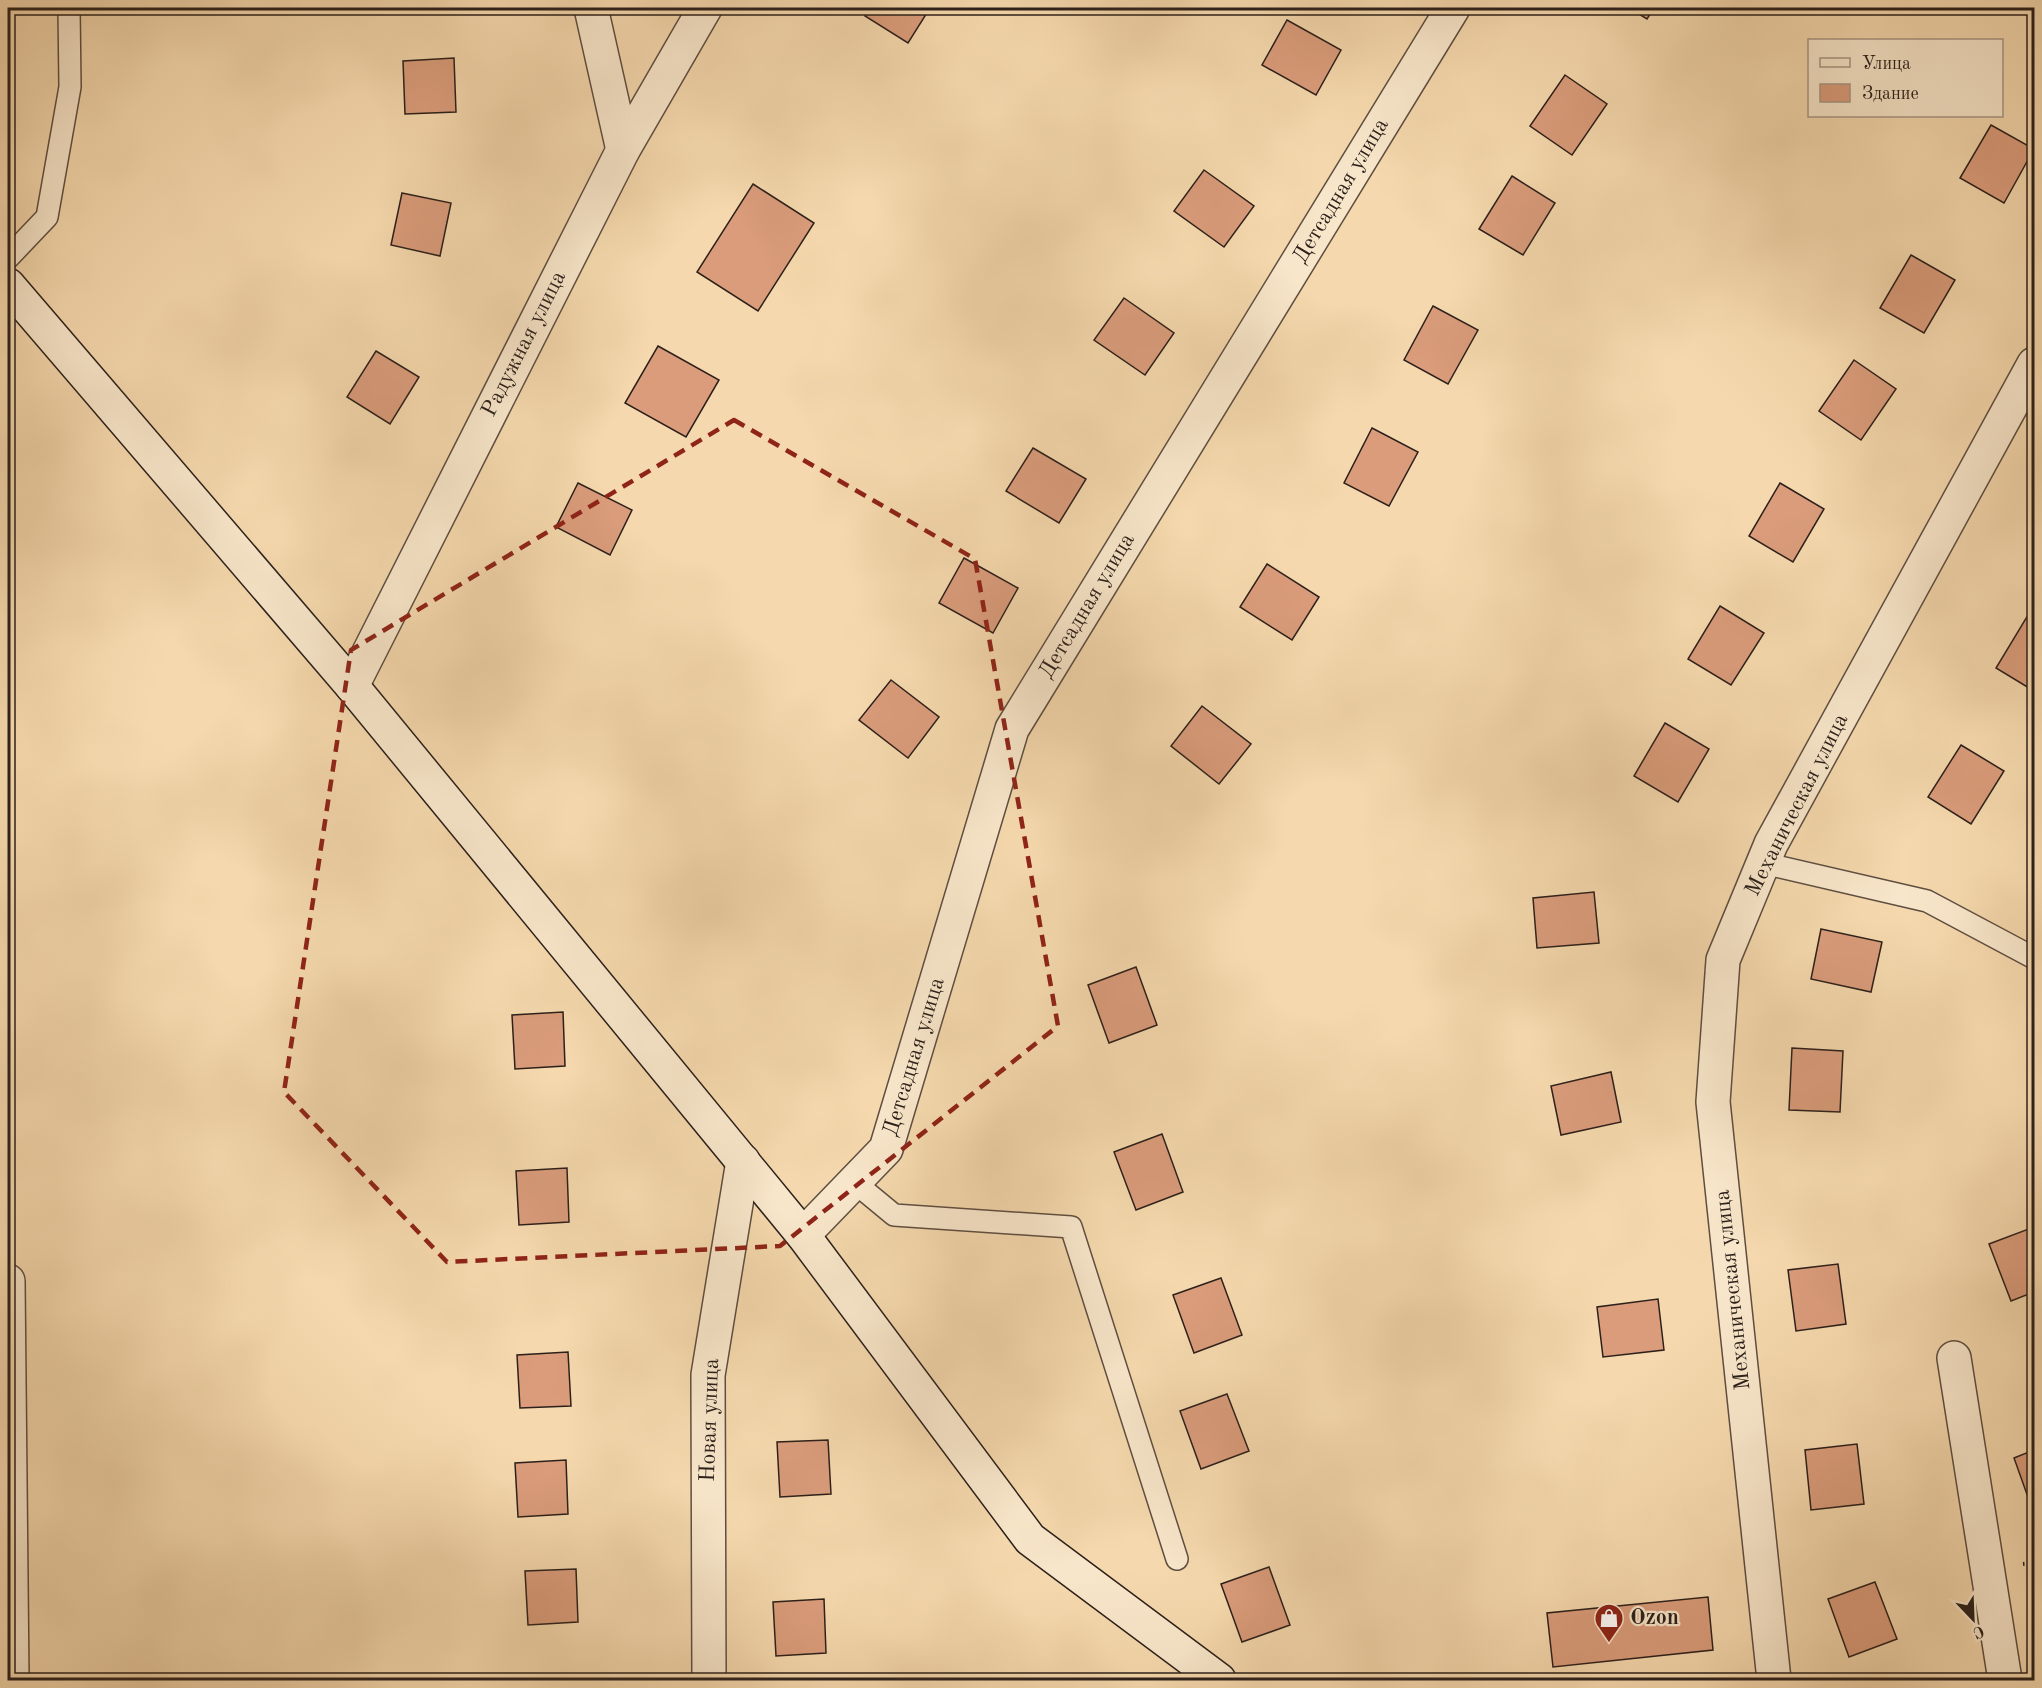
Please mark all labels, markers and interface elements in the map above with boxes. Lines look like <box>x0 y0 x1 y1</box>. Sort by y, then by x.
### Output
legend <box>1808 39 2003 117</box>
text: Улица <box>1862 55 1911 73</box>
text: Здание <box>1862 85 1919 103</box>
street label: Детсадная улица <box>1289 115 1393 267</box>
street label: Радужная улица <box>478 268 570 420</box>
street label: Детсадная улица <box>1035 530 1139 682</box>
street label: Механическая улица <box>1742 710 1853 900</box>
street label: Детсадная улица <box>879 975 949 1139</box>
street label: Механическая улица <box>1712 1189 1754 1391</box>
street label: Новая улица <box>697 1358 723 1482</box>
north arrow <box>1943 1589 2003 1649</box>
shop icon: Ozon <box>1593 1602 1625 1644</box>
place label: Ozon <box>1630 1607 1679 1629</box>
text: С <box>1970 1622 1986 1640</box>

